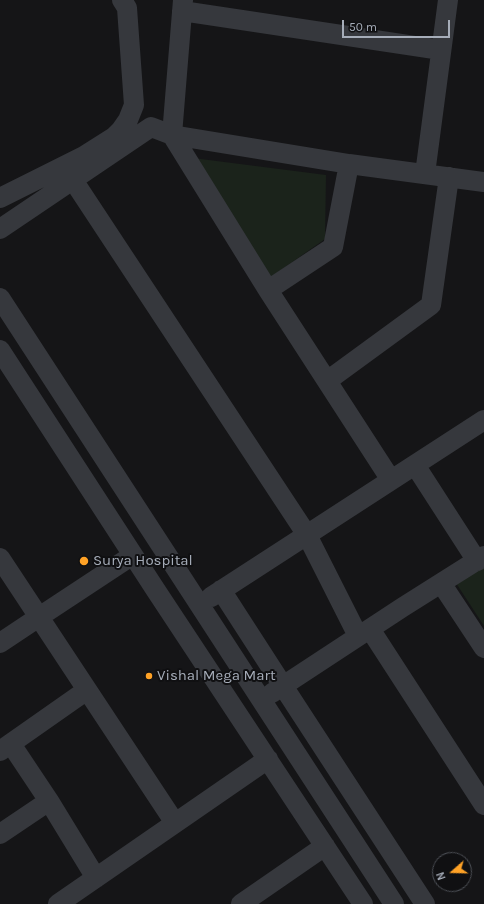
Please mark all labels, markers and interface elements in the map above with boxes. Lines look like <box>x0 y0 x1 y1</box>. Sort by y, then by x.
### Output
scale bar <box>344 12 452 38</box>
text: 50 m <box>349 20 377 34</box>
place label: Surya Hospital <box>93 552 193 570</box>
marker: Surya Hospital <box>78 555 90 567</box>
place label: Vishal Mega Mart <box>157 667 276 685</box>
marker: Vishal Mega Mart <box>144 671 154 681</box>
north arrow <box>432 852 472 892</box>
text: N <box>434 870 449 882</box>

